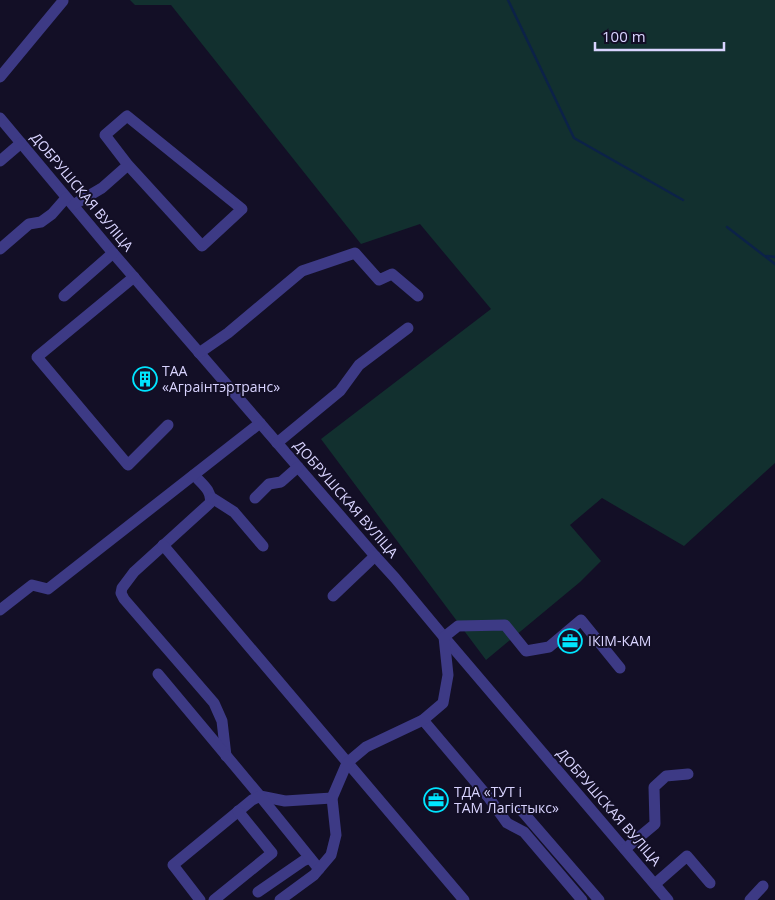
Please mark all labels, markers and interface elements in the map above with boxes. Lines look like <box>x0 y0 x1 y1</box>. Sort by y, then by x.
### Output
scale bar <box>595 20 724 52</box>
text: 100 m <box>602 26 646 46</box>
street label: ДОБРУШСКАЯ ВУЛІЦА <box>27 128 138 255</box>
place label: ТАА «Аграінтэртранс» <box>162 361 280 396</box>
building icon: ТАА «Аграінтэртранс» <box>132 366 158 392</box>
street label: ДОБРУШСКАЯ ВУЛІЦА <box>290 436 403 562</box>
office icon: ІКІМ-КАМ <box>557 628 583 654</box>
place label: ІКІМ-КАМ <box>588 631 651 650</box>
street label: ДОБРУШСКАЯ ВУЛІЦА <box>553 744 666 870</box>
place label: ТДА «ТУТ і ТАМ Лагістыкс» <box>454 782 559 817</box>
office icon: ТДА «ТУТ і ТАМ Лагістыкс» <box>423 787 449 813</box>

